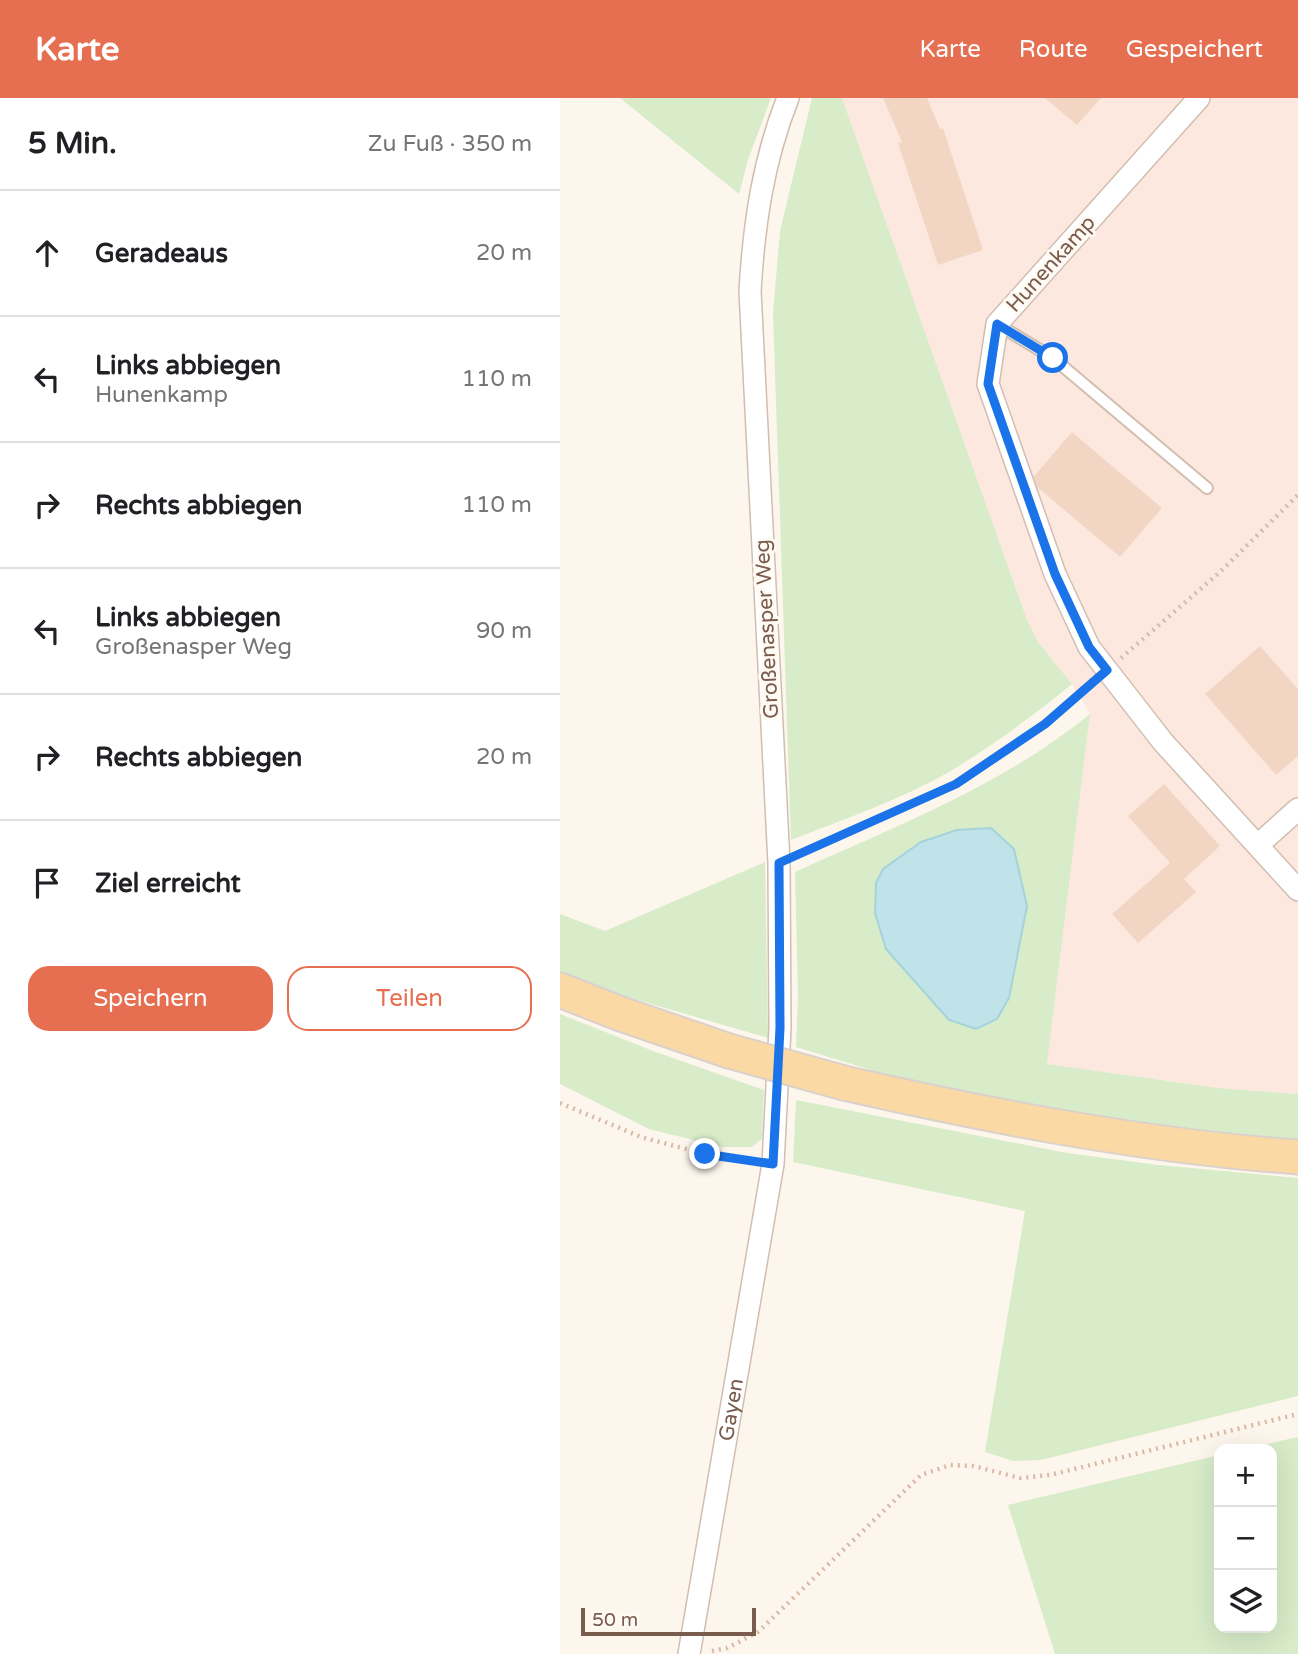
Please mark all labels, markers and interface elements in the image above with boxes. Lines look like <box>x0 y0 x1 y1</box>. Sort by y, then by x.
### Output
text: Karte <box>35 30 119 69</box>
text: Karte <box>919 35 981 64</box>
text: Route <box>1019 35 1088 64</box>
text: Gespeichert <box>1126 35 1263 64</box>
text: 5 Min. <box>28 125 117 162</box>
text: Zu Fuß · 350 m <box>368 130 532 158</box>
street label: Hunenkamp <box>1001 211 1101 317</box>
icon: ahead <box>28 234 66 272</box>
text: Geradeaus <box>95 238 228 269</box>
text: 20 m <box>476 239 532 267</box>
route start <box>1037 342 1068 373</box>
text: Links abbiegen <box>95 350 281 381</box>
icon: left <box>28 360 66 398</box>
text: 110 m <box>462 365 532 393</box>
text: Hunenkamp <box>95 381 228 409</box>
icon: right <box>28 486 66 524</box>
text: Rechts abbiegen <box>95 490 302 521</box>
text: 110 m <box>462 491 532 519</box>
street label: Großenasper Weg <box>750 539 784 719</box>
text: Links abbiegen <box>95 602 281 633</box>
icon: left <box>28 612 66 650</box>
text: 90 m <box>476 617 532 645</box>
text: Großenasper Weg <box>95 633 292 661</box>
icon: right <box>28 738 66 776</box>
text: Rechts abbiegen <box>95 742 302 773</box>
text: 20 m <box>476 743 532 771</box>
icon: arrive <box>28 864 66 902</box>
text: Ziel erreicht <box>95 868 241 899</box>
button: Speichern <box>28 966 273 1031</box>
button: Teilen <box>287 966 532 1031</box>
route end <box>689 1138 720 1169</box>
street label: Gayen <box>713 1376 749 1443</box>
map controls <box>1214 1444 1277 1633</box>
button: + <box>1214 1444 1277 1507</box>
button: − <box>1214 1507 1277 1570</box>
button: layers <box>1214 1570 1277 1633</box>
scale bar <box>581 1605 756 1637</box>
text: 50 m <box>592 1609 638 1631</box>

